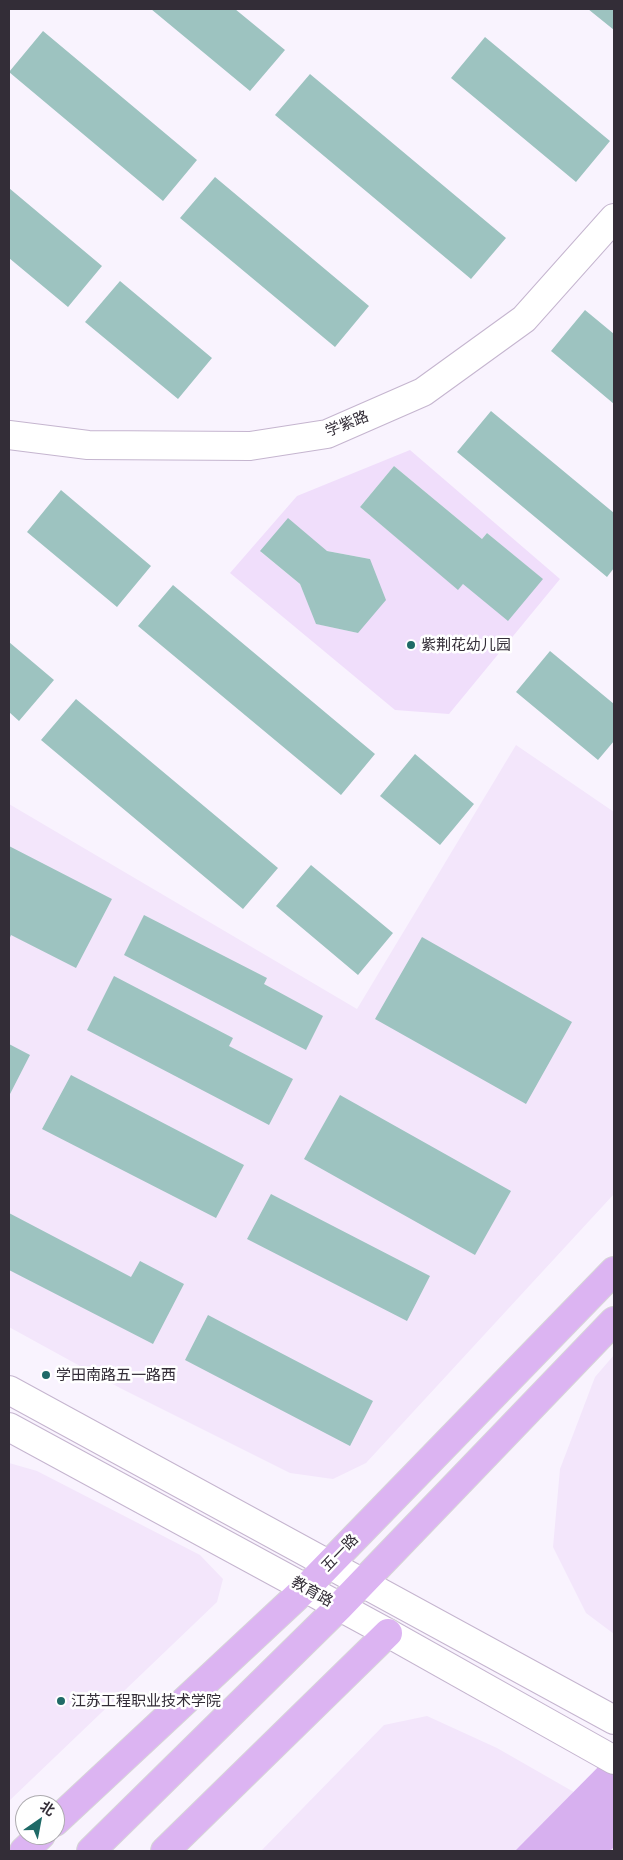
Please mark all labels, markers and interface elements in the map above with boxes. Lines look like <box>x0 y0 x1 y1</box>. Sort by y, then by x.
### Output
street label: 学紫路 <box>323 407 371 441</box>
place label: 紫荆花幼儿园 <box>421 636 511 654</box>
marker: 紫荆花幼儿园 <box>405 639 417 651</box>
place label: 学田南路五一路西 <box>56 1366 176 1384</box>
marker: 学田南路五一路西 <box>40 1369 52 1381</box>
street label: 五一路 <box>318 1531 362 1575</box>
street label: 教育路 <box>288 1573 336 1611</box>
place label: 江苏工程职业技术学院 <box>71 1692 221 1710</box>
marker: 江苏工程职业技术学院 <box>55 1695 67 1707</box>
north arrow <box>15 1795 65 1845</box>
text: 北 <box>37 1797 58 1819</box>

